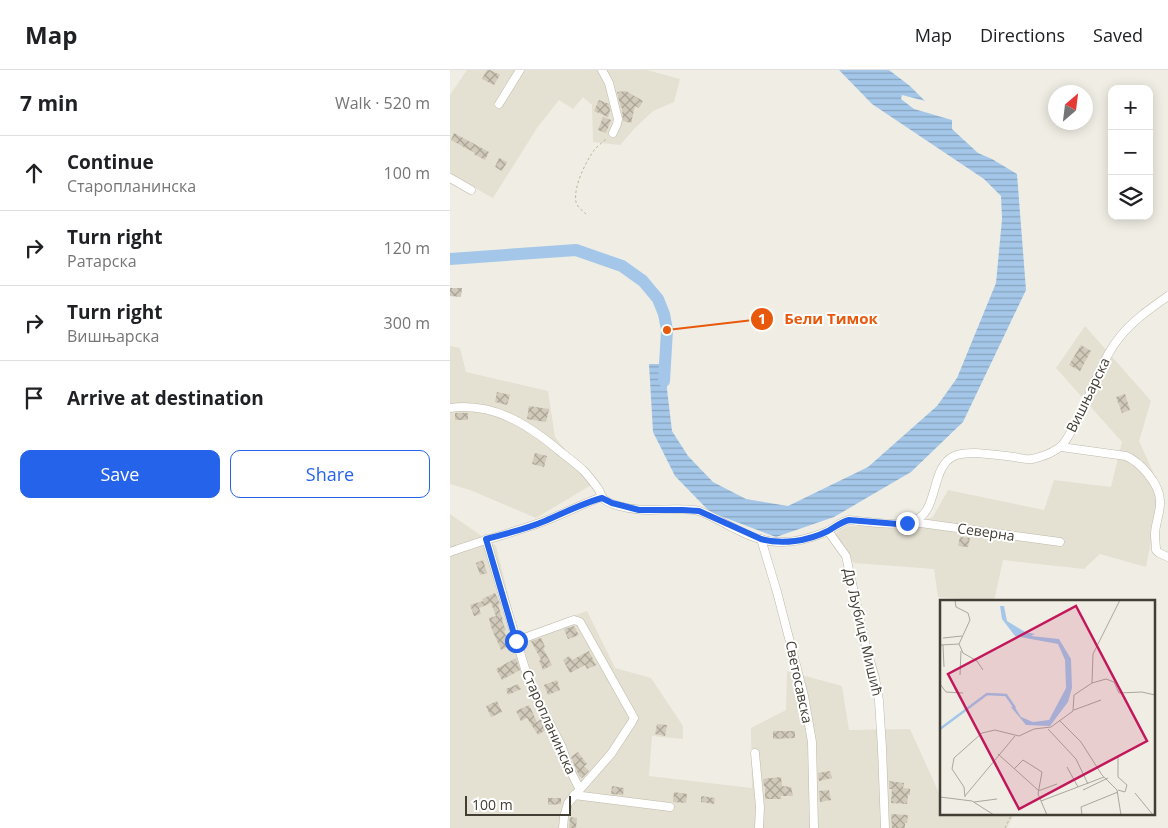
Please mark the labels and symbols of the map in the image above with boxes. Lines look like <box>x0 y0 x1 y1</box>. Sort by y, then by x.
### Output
north arrow <box>1048 85 1093 130</box>
callout: Бели Тимок <box>749 304 888 334</box>
text: 1 <box>758 308 766 328</box>
text: Бели Тимок <box>784 308 878 328</box>
street label: Вишњарска <box>1061 354 1114 435</box>
route end <box>896 512 919 535</box>
street label: Северна <box>956 518 1016 545</box>
street label: Др Љубице Мишић <box>840 566 887 698</box>
inset map <box>940 600 1156 816</box>
route start <box>505 630 528 653</box>
street label: Светосавска <box>781 639 818 725</box>
street label: Старопланинска <box>518 666 581 777</box>
scale bar <box>465 793 571 816</box>

